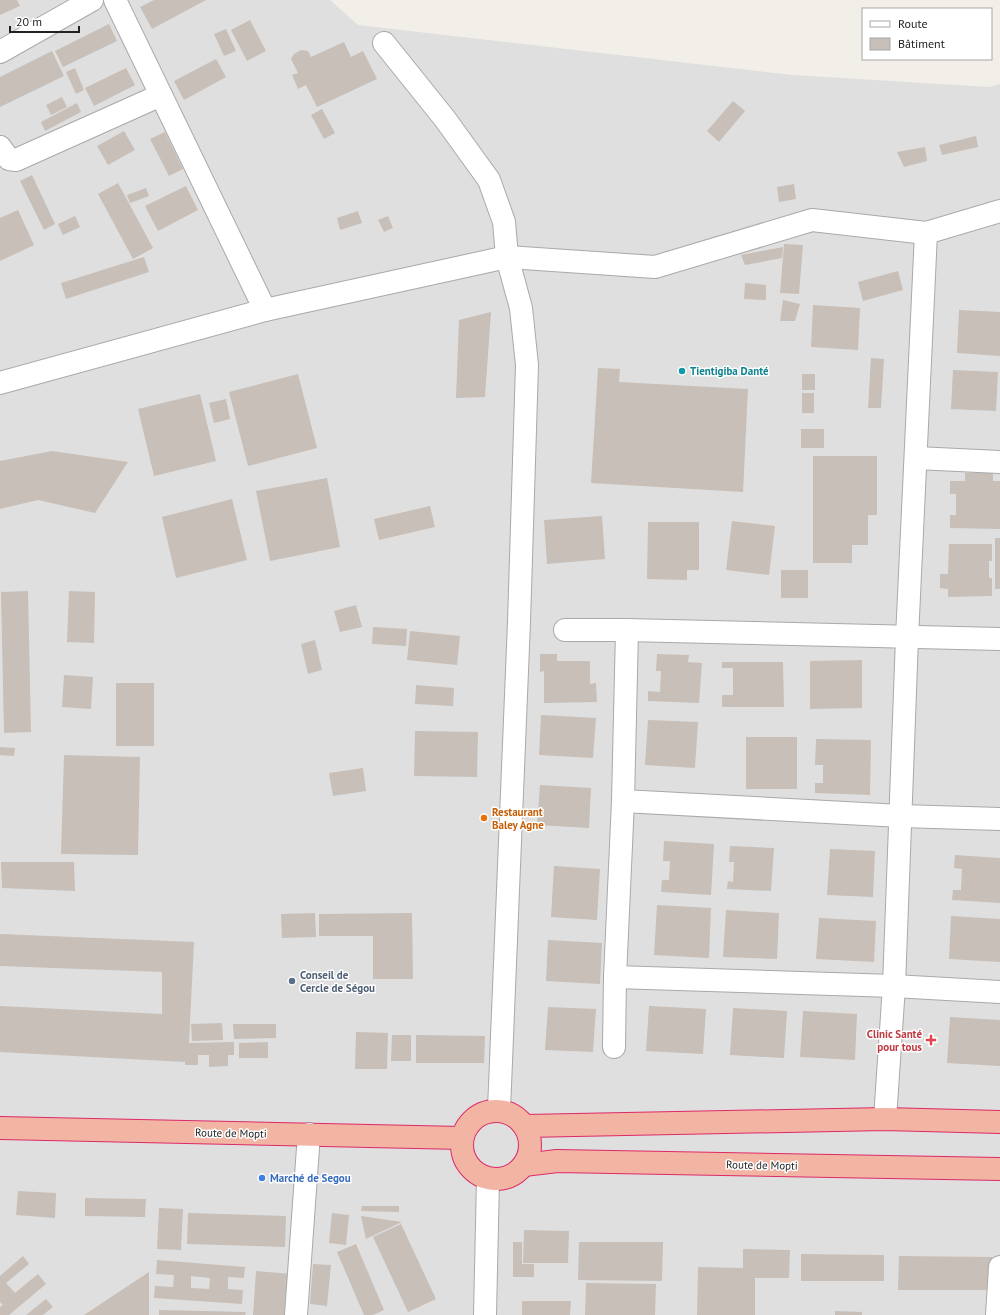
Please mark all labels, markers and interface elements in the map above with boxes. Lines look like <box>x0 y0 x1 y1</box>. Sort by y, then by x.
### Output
scale bar <box>10 8 79 34</box>
legend <box>862 8 992 60</box>
text: 20 m <box>16 14 42 29</box>
text: Route <box>898 16 928 31</box>
text: Bâtiment <box>898 36 945 51</box>
place label: Tientigiba Danté <box>690 364 769 378</box>
marker: Tientigiba Danté <box>677 366 687 376</box>
place label: Restaurant Baley Agne <box>492 805 544 832</box>
marker: Restaurant Baley Agne <box>479 813 489 823</box>
place label: Conseil de Cercle de Ségou <box>300 968 375 995</box>
marker: Conseil de Cercle de Ségou <box>287 976 297 986</box>
place label: Clinic Santé pour tous <box>867 1027 922 1054</box>
marker: Clinic Santé pour tous <box>925 1034 937 1046</box>
street label: Route de Mopti <box>195 1125 267 1141</box>
street label: Route de Mopti <box>726 1157 798 1173</box>
place label: Marché de Segou <box>270 1171 351 1185</box>
marker: Marché de Segou <box>257 1173 267 1183</box>

